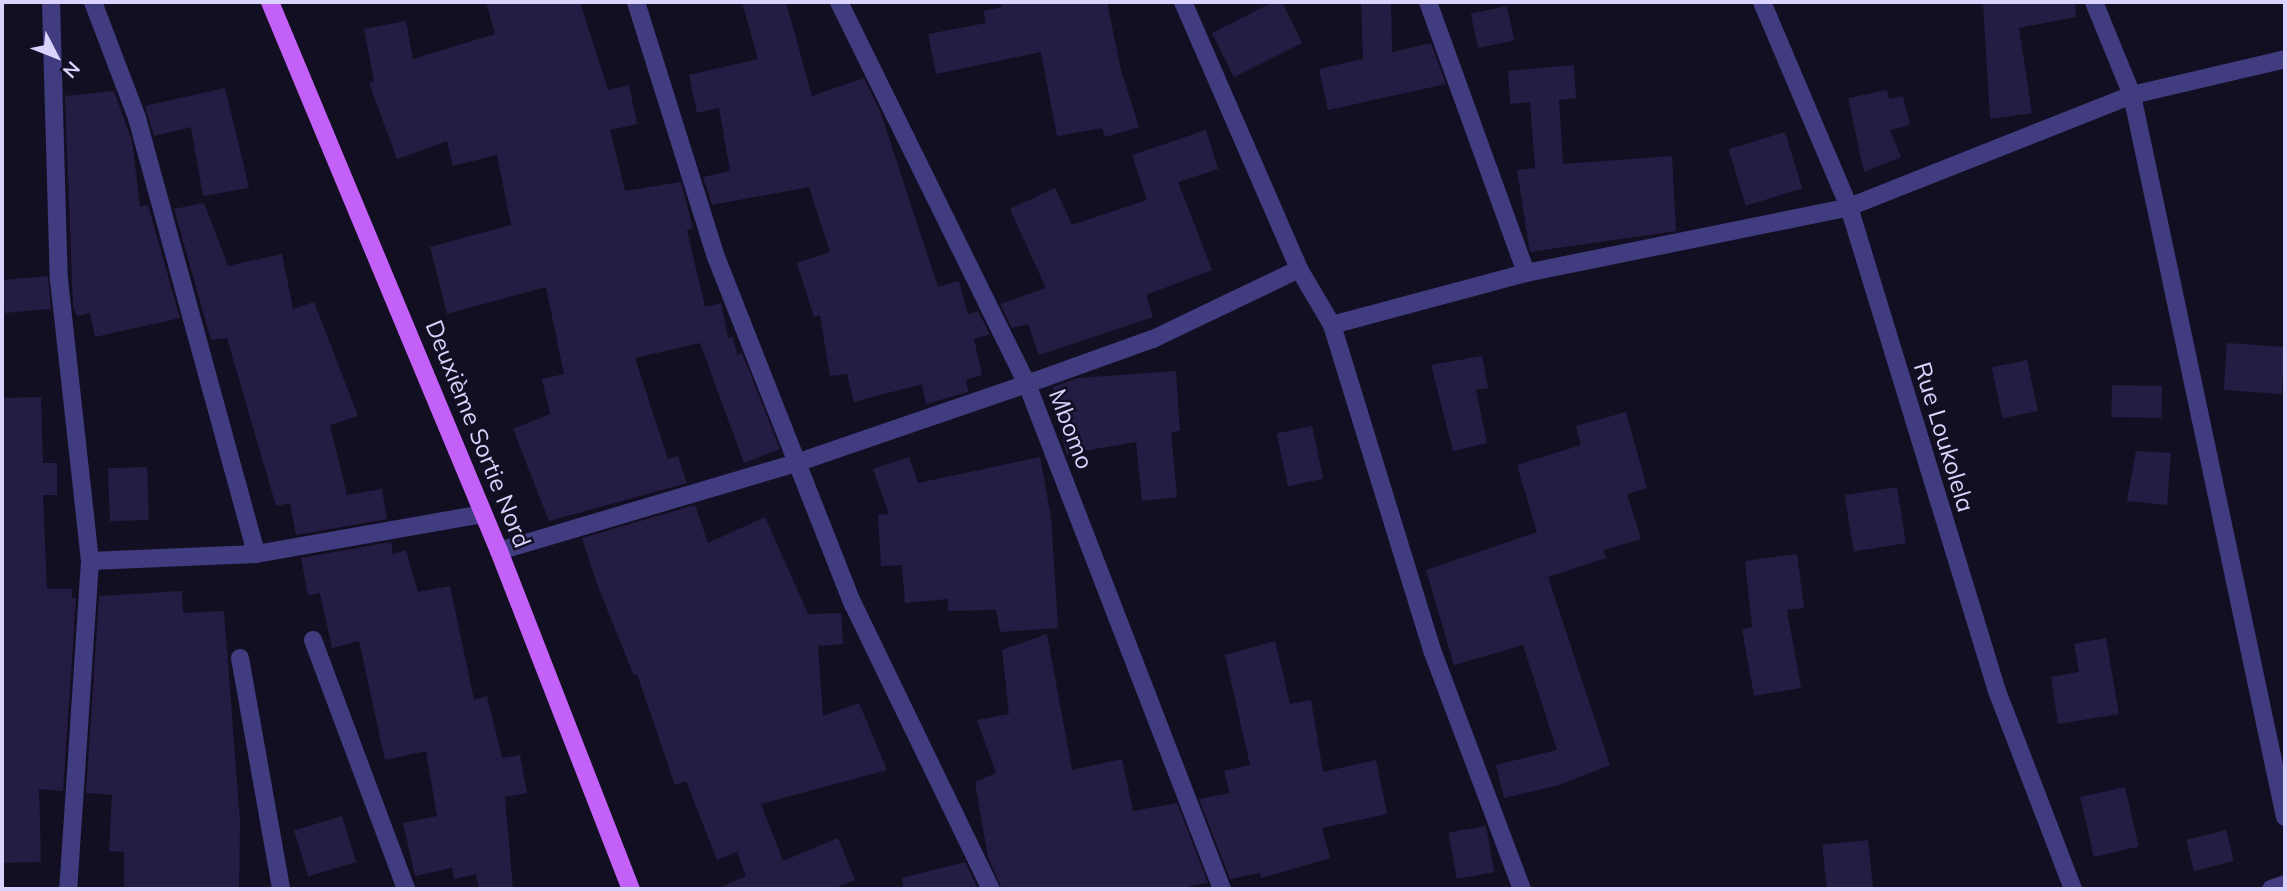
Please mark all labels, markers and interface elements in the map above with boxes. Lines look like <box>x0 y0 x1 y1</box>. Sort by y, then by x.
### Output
north arrow <box>21 21 91 91</box>
text: N <box>58 57 85 83</box>
street label: Deuxième Sortie Nord <box>419 316 537 552</box>
street label: Rue Loukolela <box>1908 359 1980 515</box>
street label: Mbomo <box>1043 385 1099 473</box>

